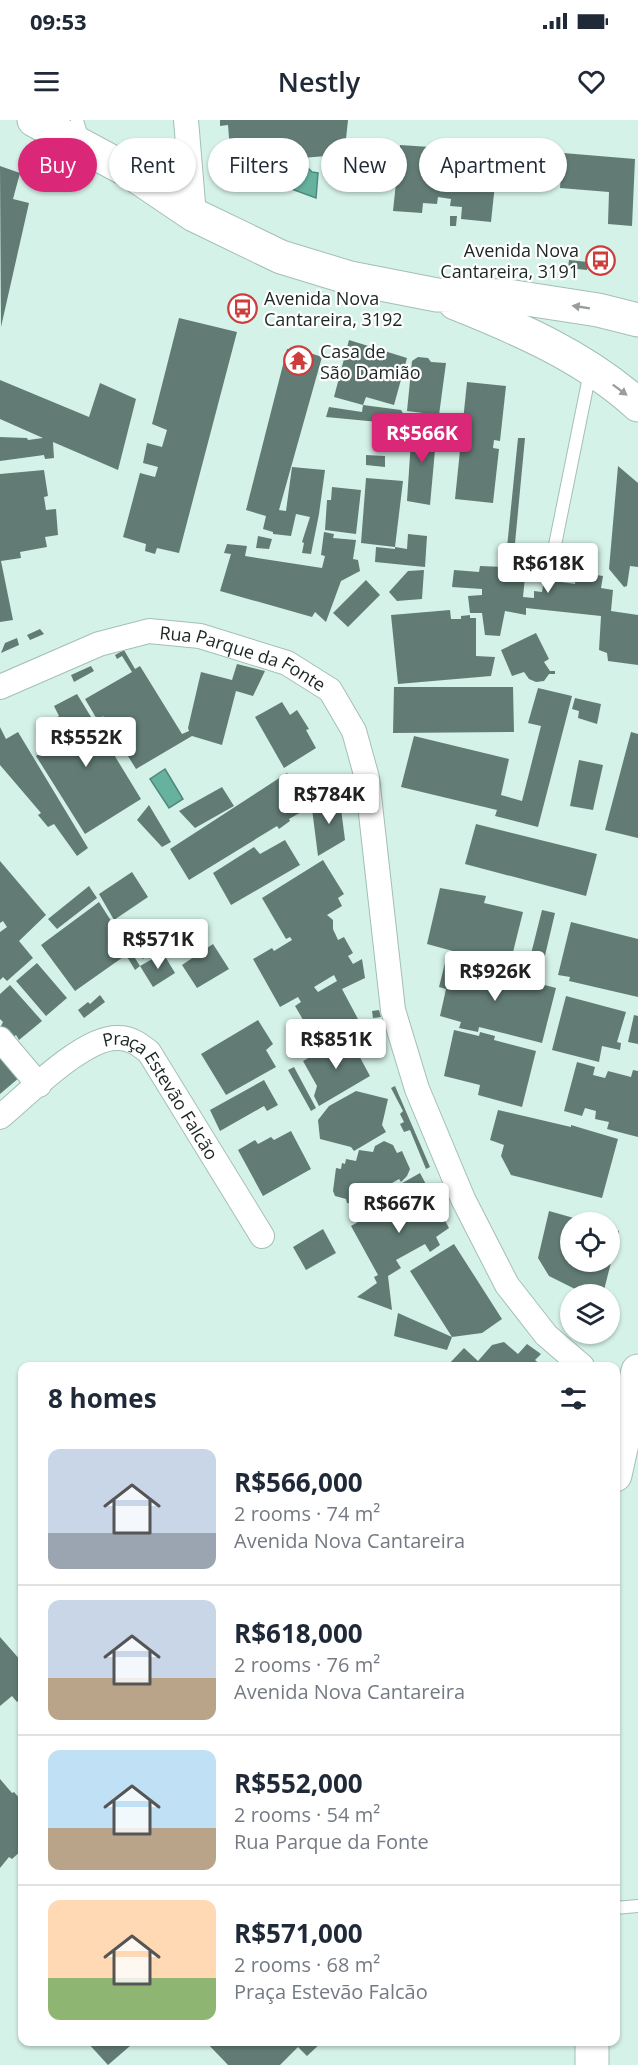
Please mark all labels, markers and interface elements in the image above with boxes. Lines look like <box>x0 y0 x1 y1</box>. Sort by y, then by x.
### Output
text: 09:53 <box>30 6 87 36</box>
text: Nestly <box>278 63 360 100</box>
icon: menu <box>30 65 63 98</box>
icon: heart <box>575 65 608 98</box>
chip: Buy <box>18 138 97 192</box>
chip: Rent <box>109 138 196 192</box>
chip: Filters <box>208 138 309 192</box>
chip: New <box>321 138 407 192</box>
chip: Apartment <box>419 138 567 192</box>
place label: Avenida Nova Cantareira, 3191 <box>440 238 579 283</box>
bus stop icon: Avenida Nova Cantareira, 3191 <box>584 244 616 276</box>
place label: Avenida Nova Cantareira, 3192 <box>264 286 403 331</box>
bus stop icon: Avenida Nova Cantareira, 3192 <box>227 292 259 324</box>
one-way arrow <box>571 303 590 312</box>
place label: Casa de São Damião <box>320 339 420 384</box>
temple icon: Casa de São Damião <box>283 345 315 377</box>
one-way arrow <box>612 384 628 397</box>
pin: R$566K <box>373 413 471 464</box>
text: R$566K <box>386 419 458 446</box>
pin: R$618K <box>499 543 597 594</box>
text: R$618K <box>512 549 584 576</box>
street label: Rua Parque da Fonte <box>159 620 330 696</box>
pin: R$552K <box>37 717 135 768</box>
text: R$552K <box>50 723 122 750</box>
pin: R$784K <box>280 774 378 825</box>
text: R$784K <box>293 780 365 807</box>
pin: R$571K <box>109 919 207 970</box>
text: R$571K <box>122 925 194 952</box>
pin: R$926K <box>446 951 544 1002</box>
text: R$926K <box>459 957 531 984</box>
pin: R$851K <box>287 1019 385 1070</box>
text: R$851K <box>300 1025 372 1052</box>
street label: Praça Estevão Falcão <box>100 1026 224 1164</box>
pin: R$667K <box>350 1183 448 1234</box>
text: R$667K <box>363 1189 435 1216</box>
map controls <box>560 1212 620 1344</box>
button: locate <box>560 1212 620 1272</box>
button: layers <box>560 1284 620 1344</box>
text: 8 homes <box>48 1380 157 1416</box>
icon: filters <box>557 1382 590 1415</box>
text: R$566,000 <box>234 1464 363 1500</box>
icon: home <box>96 1473 168 1545</box>
text: 2 rooms · 74 m² <box>234 1500 380 1527</box>
text: Avenida Nova Cantareira <box>234 1527 465 1554</box>
text: R$618,000 <box>234 1615 363 1651</box>
icon: home <box>96 1624 168 1696</box>
text: 2 rooms · 76 m² <box>234 1651 380 1678</box>
text: Avenida Nova Cantareira <box>234 1678 465 1705</box>
text: R$552,000 <box>234 1765 363 1801</box>
icon: home <box>96 1774 168 1846</box>
text: 2 rooms · 54 m² <box>234 1801 380 1828</box>
text: Rua Parque da Fonte <box>234 1828 429 1855</box>
text: R$571,000 <box>234 1915 363 1951</box>
icon: home <box>96 1924 168 1996</box>
text: 2 rooms · 68 m² <box>234 1951 380 1978</box>
text: Praça Estevão Falcão <box>234 1978 428 2005</box>

